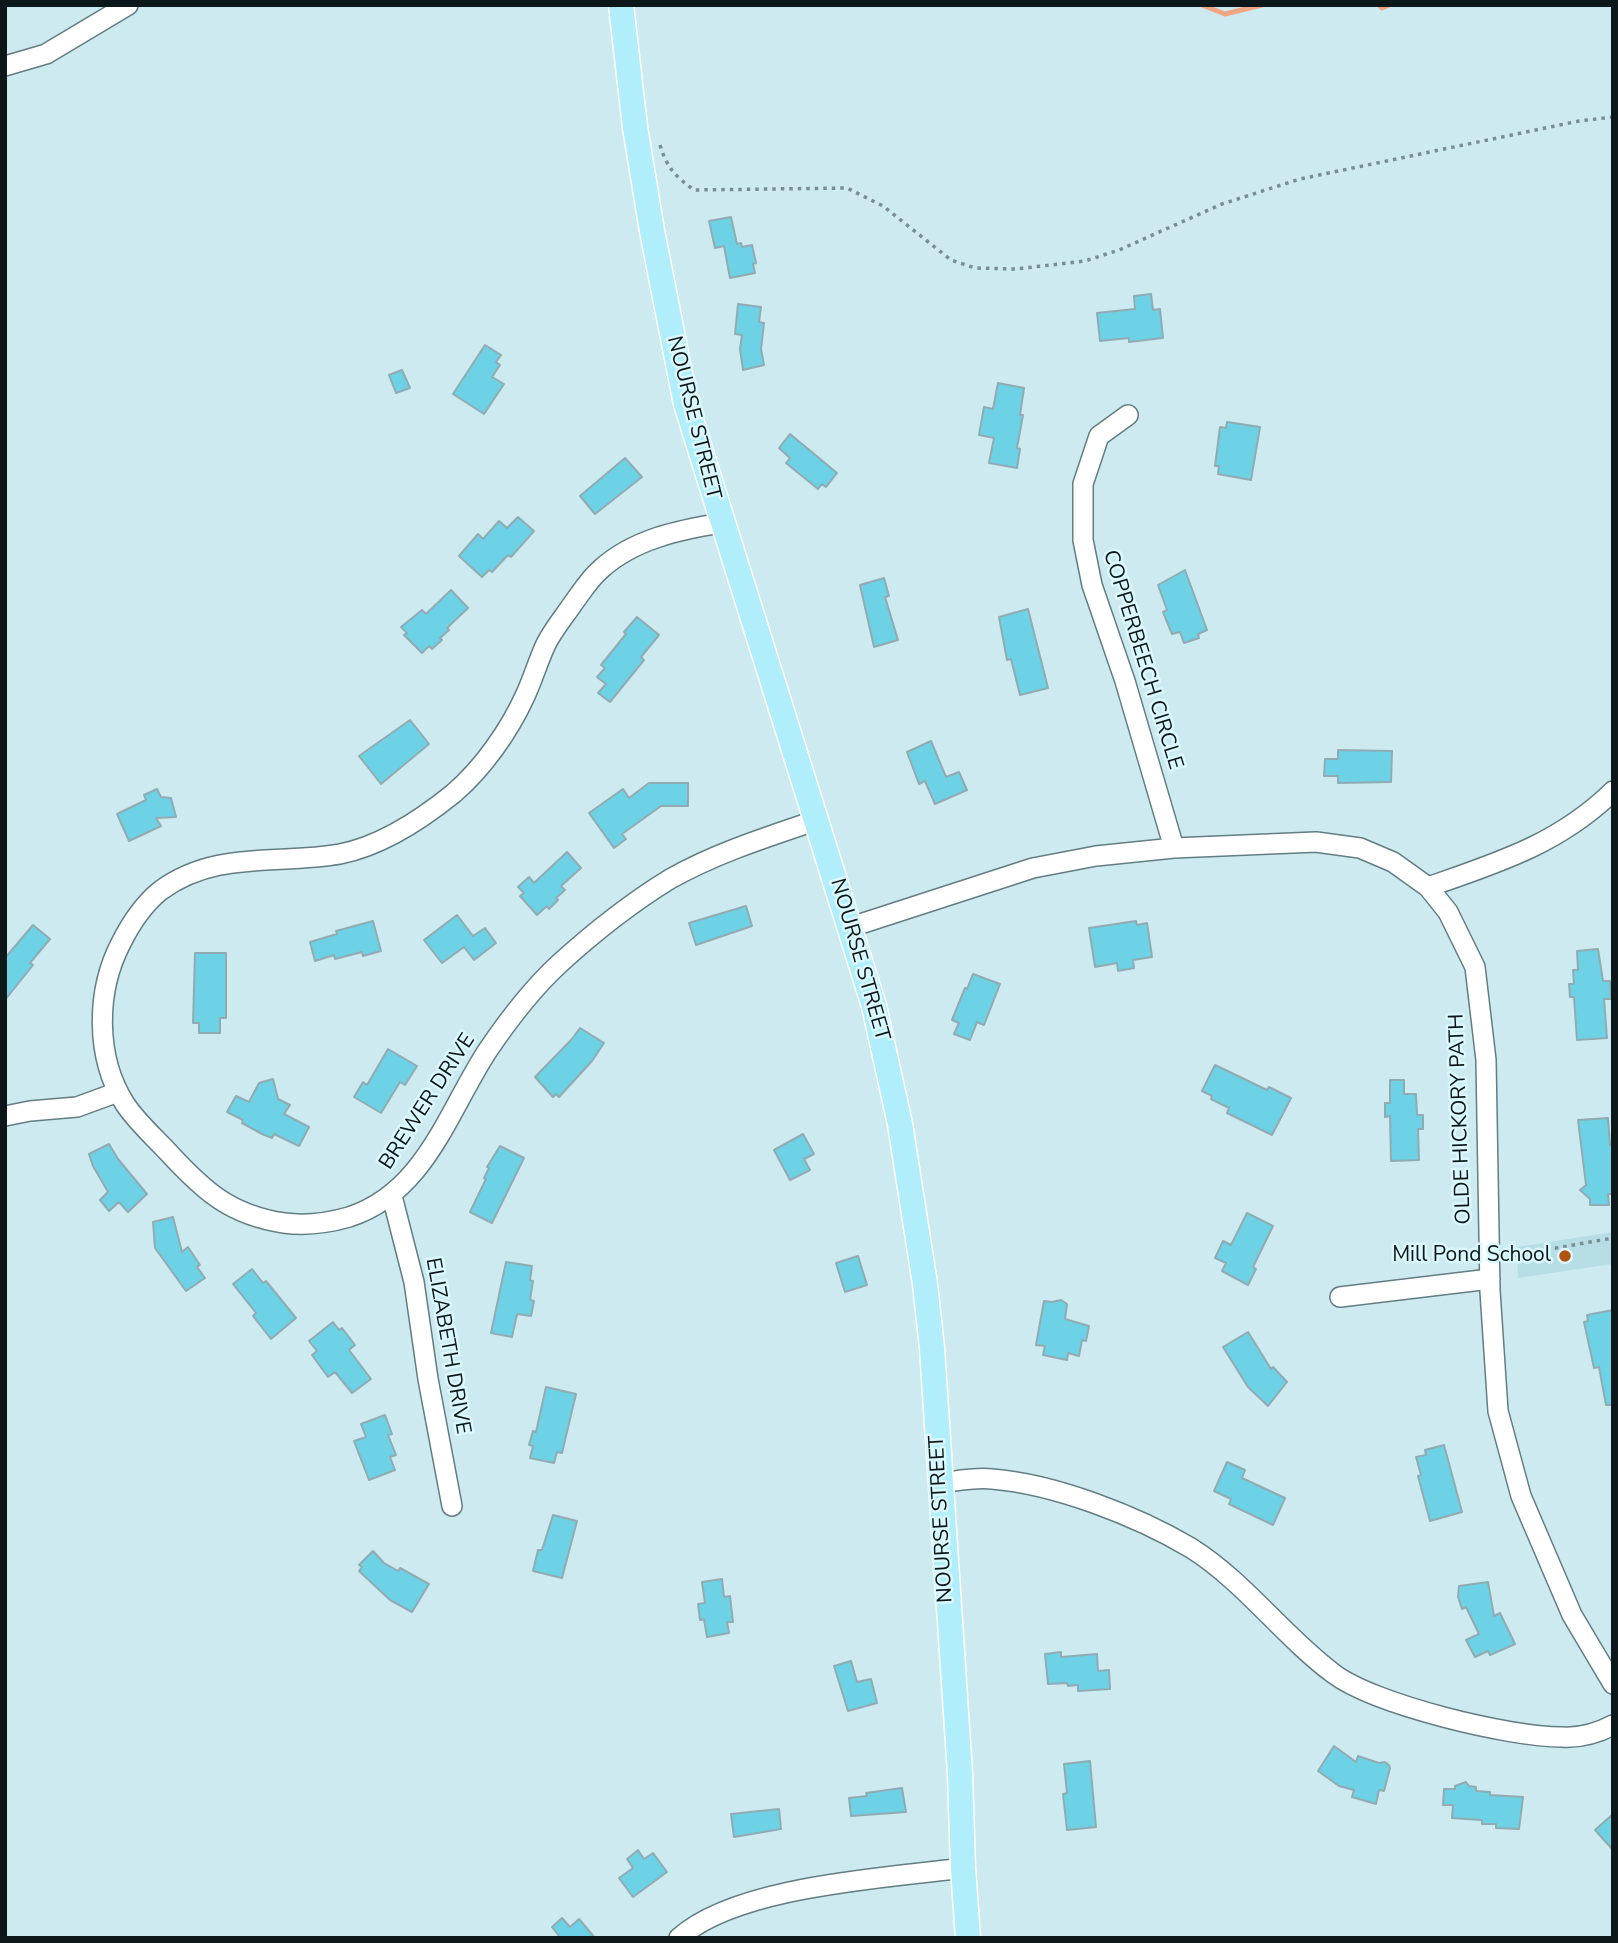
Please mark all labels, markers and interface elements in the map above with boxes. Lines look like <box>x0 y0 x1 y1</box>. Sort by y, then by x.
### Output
street label: NOURSE STREET <box>660 334 726 502</box>
street label: COPPERBEECH CIRCLE <box>1097 547 1187 773</box>
street label: NOURSE STREET <box>824 876 894 1044</box>
street label: OLDE HICKORY PATH <box>1445 1013 1477 1225</box>
street label: BREWER DRIVE <box>375 1029 481 1175</box>
place label: Mill Pond School <box>1392 1243 1551 1269</box>
marker: Mill Pond School <box>1557 1248 1573 1264</box>
street label: ELIZABETH DRIVE <box>419 1256 475 1436</box>
street label: NOURSE STREET <box>925 1435 959 1603</box>

